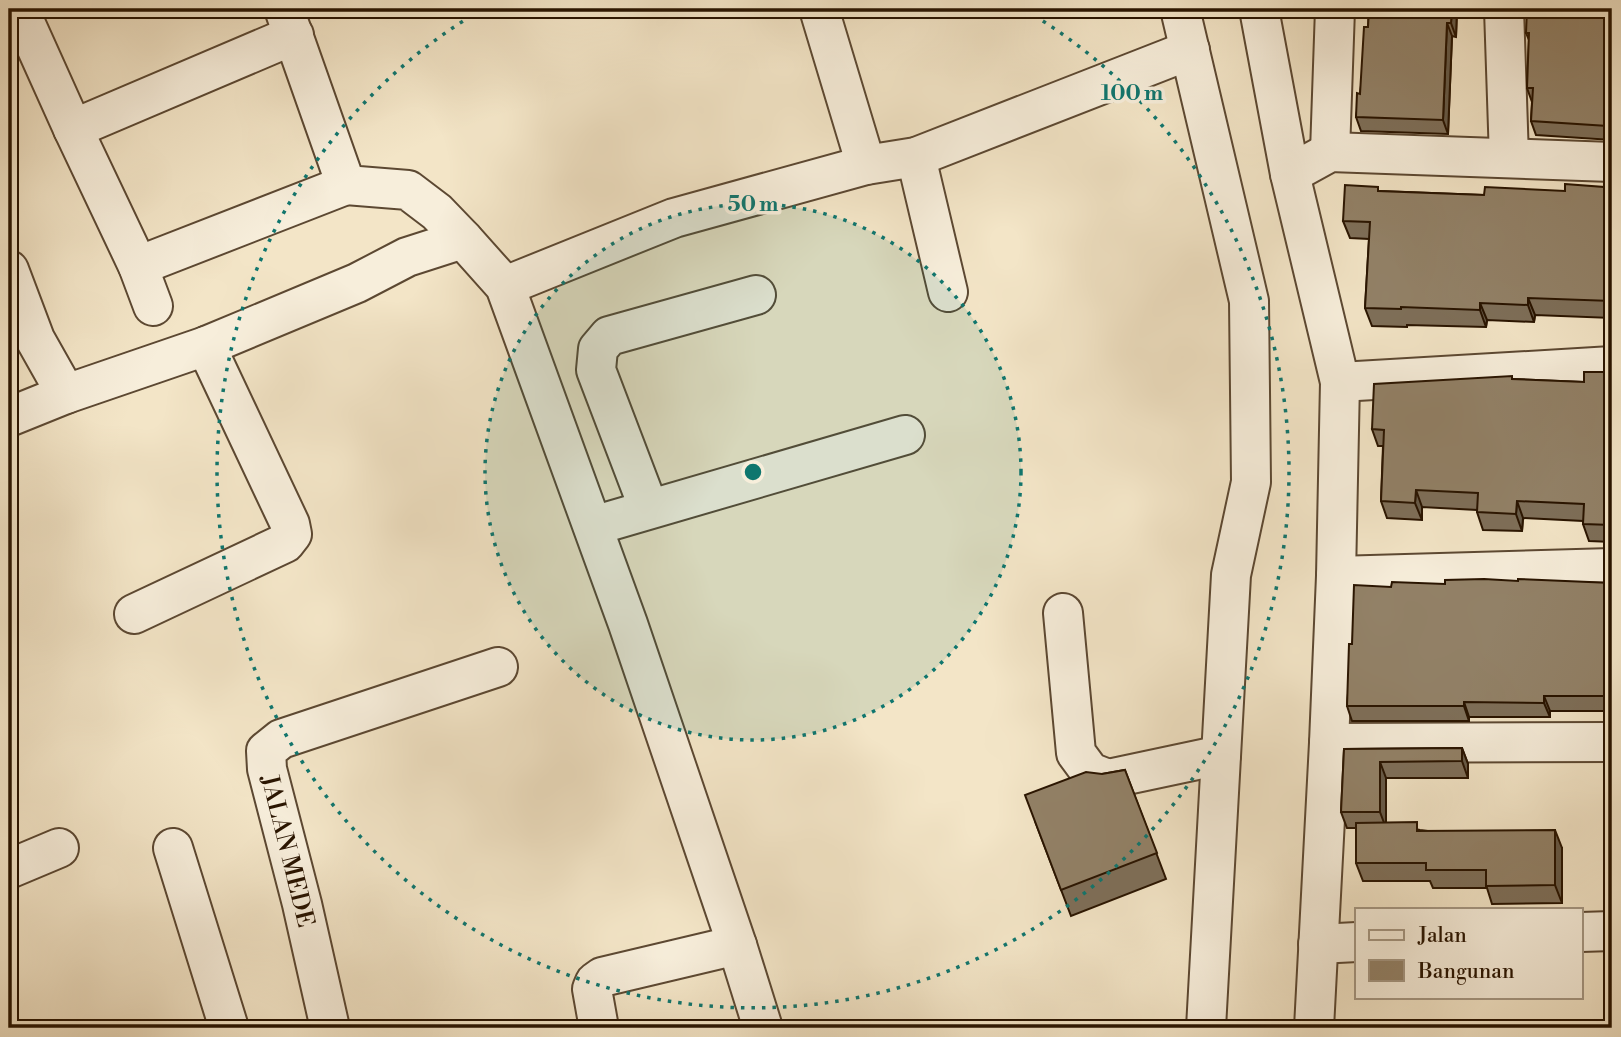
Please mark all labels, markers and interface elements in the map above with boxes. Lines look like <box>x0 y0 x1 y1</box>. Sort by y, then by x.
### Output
text: 100 m <box>1101 81 1163 107</box>
text: 50 m <box>728 192 778 218</box>
centre of rings <box>741 460 765 484</box>
street label: JALAN MEDE <box>253 771 320 930</box>
legend <box>1355 908 1582 998</box>
text: Jalan <box>1417 923 1467 949</box>
text: Bangunan <box>1417 959 1515 985</box>

